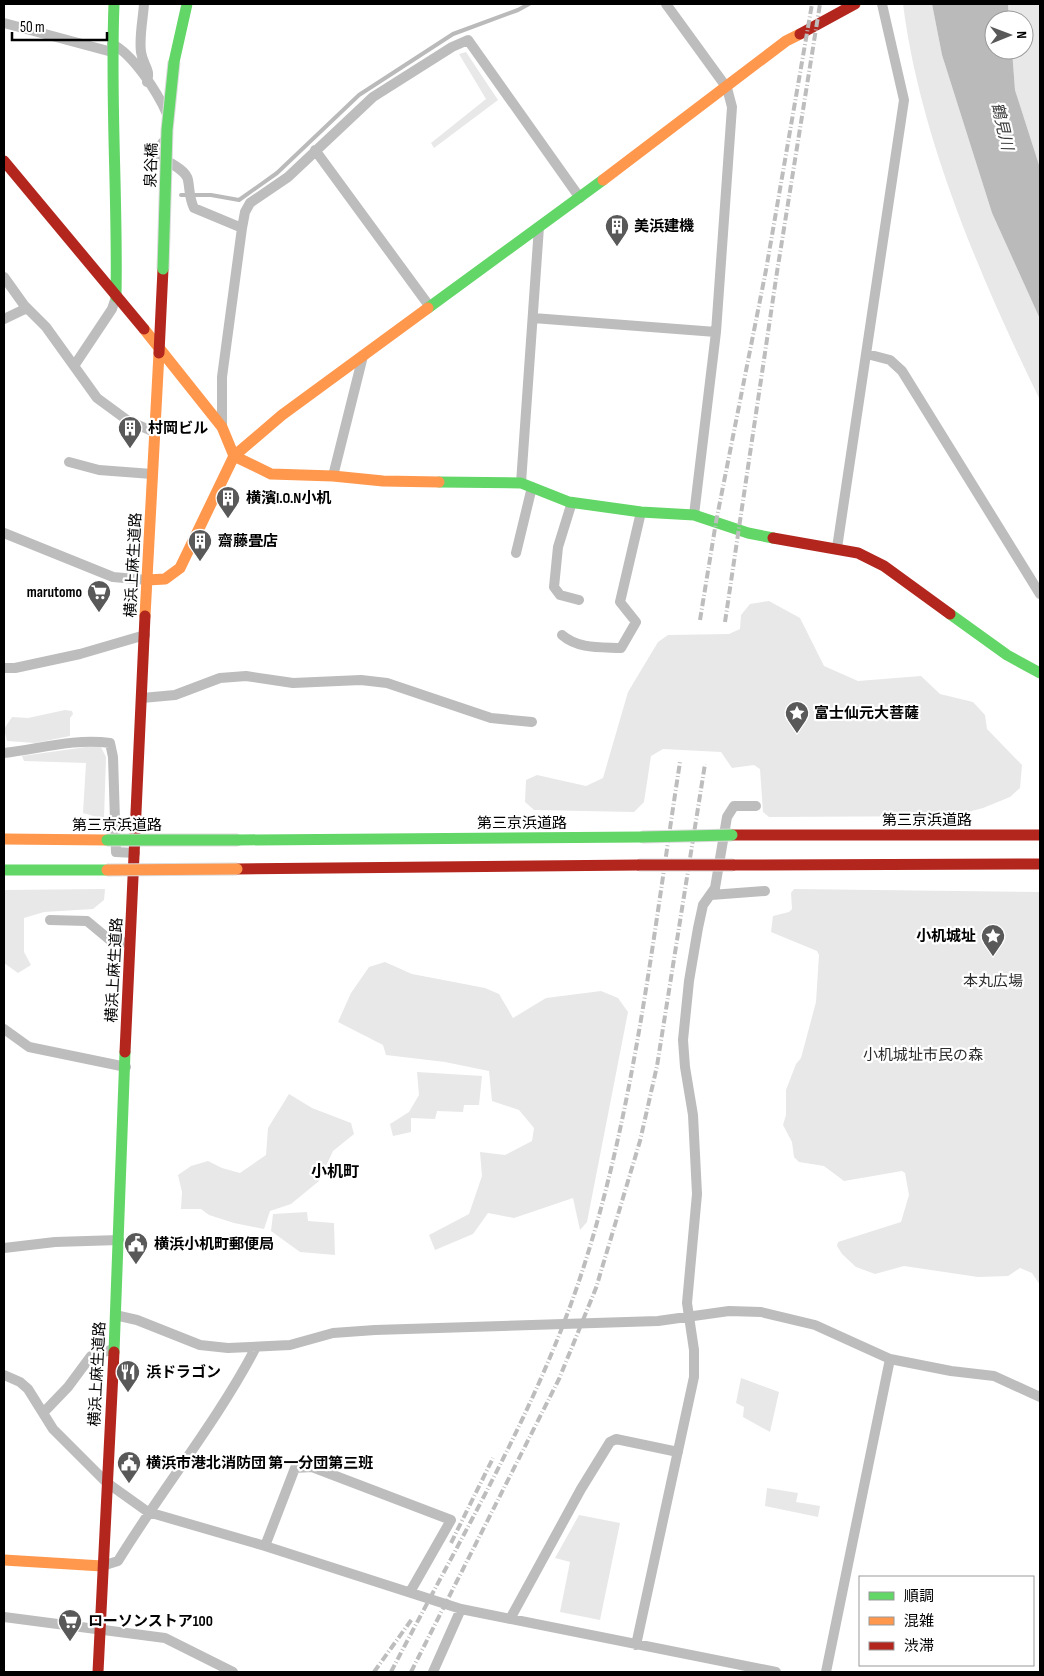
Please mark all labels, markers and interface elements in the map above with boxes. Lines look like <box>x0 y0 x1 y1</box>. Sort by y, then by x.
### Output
scale bar <box>12 10 108 42</box>
north arrow <box>984 10 1034 60</box>
text: 50 m <box>20 18 45 37</box>
text: N <box>1013 31 1030 39</box>
water label: 鶴見川 <box>987 101 1017 154</box>
street label: 泉谷橋 <box>141 142 162 188</box>
building icon: 美浜建機 <box>604 213 630 247</box>
place label: 美浜建機 <box>634 217 694 236</box>
building icon: 村岡ビル <box>117 415 143 449</box>
place label: 村岡ビル <box>148 419 208 438</box>
building icon: 横濱I.O.N小机 <box>215 485 241 519</box>
place label: 横濱I.O.N小机 <box>246 489 331 508</box>
street label: 横浜上麻生道路 <box>121 512 146 618</box>
building icon: 齋藤畳店 <box>187 528 213 562</box>
place label: 齋藤畳店 <box>218 532 278 551</box>
supermarket icon: marutomo <box>86 579 112 613</box>
place label: marutomo <box>27 583 82 602</box>
place icon: 富士仙元大菩薩 <box>784 700 810 734</box>
place label: 富士仙元大菩薩 <box>814 704 919 723</box>
street label: 第三京浜道路 <box>882 811 972 830</box>
street label: 第三京浜道路 <box>477 814 567 833</box>
street label: 第三京浜道路 <box>72 816 162 835</box>
street label: 横浜上麻生道路 <box>102 917 127 1023</box>
place icon: 小机城址 <box>980 923 1006 957</box>
place label: 小机城址 <box>916 927 976 946</box>
park label: 本丸広場 <box>963 972 1023 991</box>
park label: 小机城址市民の森 <box>863 1046 983 1065</box>
district label: 小机町 <box>311 1163 359 1182</box>
public building icon: 横浜小机町郵便局 <box>123 1231 149 1265</box>
place label: 横浜小机町郵便局 <box>154 1235 274 1254</box>
street label: 横浜上麻生道路 <box>85 1321 110 1427</box>
restaurant icon: 浜ドラゴン <box>115 1359 141 1393</box>
place label: 浜ドラゴン <box>146 1363 221 1382</box>
public building icon: 横浜市港北消防団 第一分団第三班 <box>116 1450 142 1484</box>
place label: 横浜市港北消防団 第一分団第三班 <box>146 1454 373 1473</box>
legend <box>859 1576 1034 1666</box>
text: 順調 <box>904 1587 934 1606</box>
supermarket icon: ローソンストア100 <box>57 1608 83 1642</box>
place label: ローソンストア100 <box>88 1612 213 1631</box>
text: 混雑 <box>904 1612 934 1631</box>
text: 渋滞 <box>904 1637 934 1656</box>

